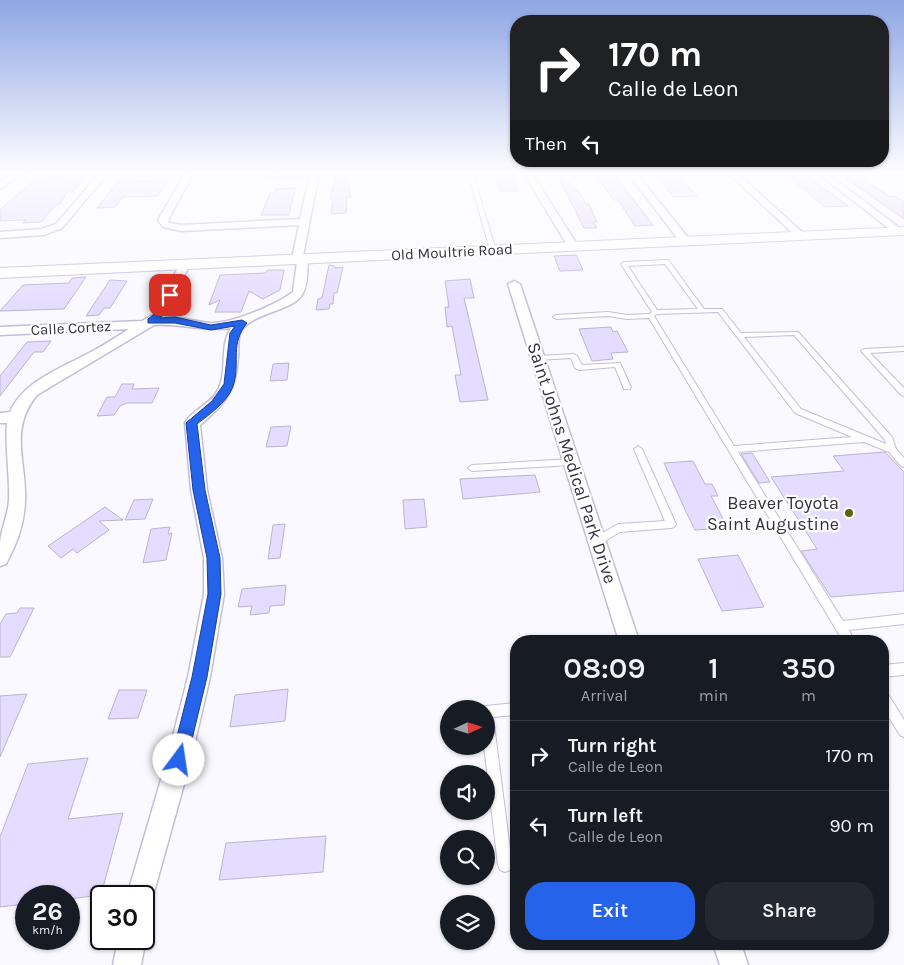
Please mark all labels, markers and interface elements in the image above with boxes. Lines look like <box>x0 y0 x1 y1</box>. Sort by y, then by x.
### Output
text: 170 m <box>608 34 702 75</box>
icon: right <box>525 35 590 100</box>
text: Calle de Leon <box>608 76 739 102</box>
icon: left <box>577 130 605 158</box>
text: Then <box>525 133 567 155</box>
street label: Old Moultrie Road <box>391 240 513 264</box>
pin <box>149 274 191 316</box>
icon: arrive <box>156 281 184 309</box>
street label: Calle Cortez <box>30 317 112 339</box>
street label: Saint Johns Medical Park Drive <box>523 340 621 586</box>
place label: Beaver Toyota Saint Augustine <box>707 492 839 535</box>
marker: Beaver Toyota Saint Augustine <box>843 507 855 519</box>
text: 08:09 <box>563 650 646 686</box>
text: 1 <box>708 650 719 686</box>
text: 350 <box>781 650 836 686</box>
text: Arrival <box>581 686 628 705</box>
text: min <box>699 686 728 705</box>
text: m <box>801 686 816 705</box>
north arrow <box>440 700 495 755</box>
map controls <box>440 700 495 950</box>
position arrow <box>152 733 204 785</box>
text: Turn right <box>568 735 657 757</box>
icon: right <box>525 742 553 770</box>
text: 170 m <box>825 745 874 767</box>
text: Calle de Leon <box>568 757 663 776</box>
button: sound <box>440 765 495 820</box>
text: Turn left <box>568 805 643 827</box>
icon: left <box>525 812 553 840</box>
text: 90 m <box>829 815 874 837</box>
text: Calle de Leon <box>568 827 663 846</box>
button: search <box>440 830 495 885</box>
button: Exit <box>525 882 695 940</box>
button: Share <box>705 882 874 940</box>
speed limit sign: 30 <box>90 885 155 950</box>
button: layers <box>440 895 495 950</box>
text: 26 <box>32 897 63 926</box>
text: km/h <box>32 923 63 937</box>

